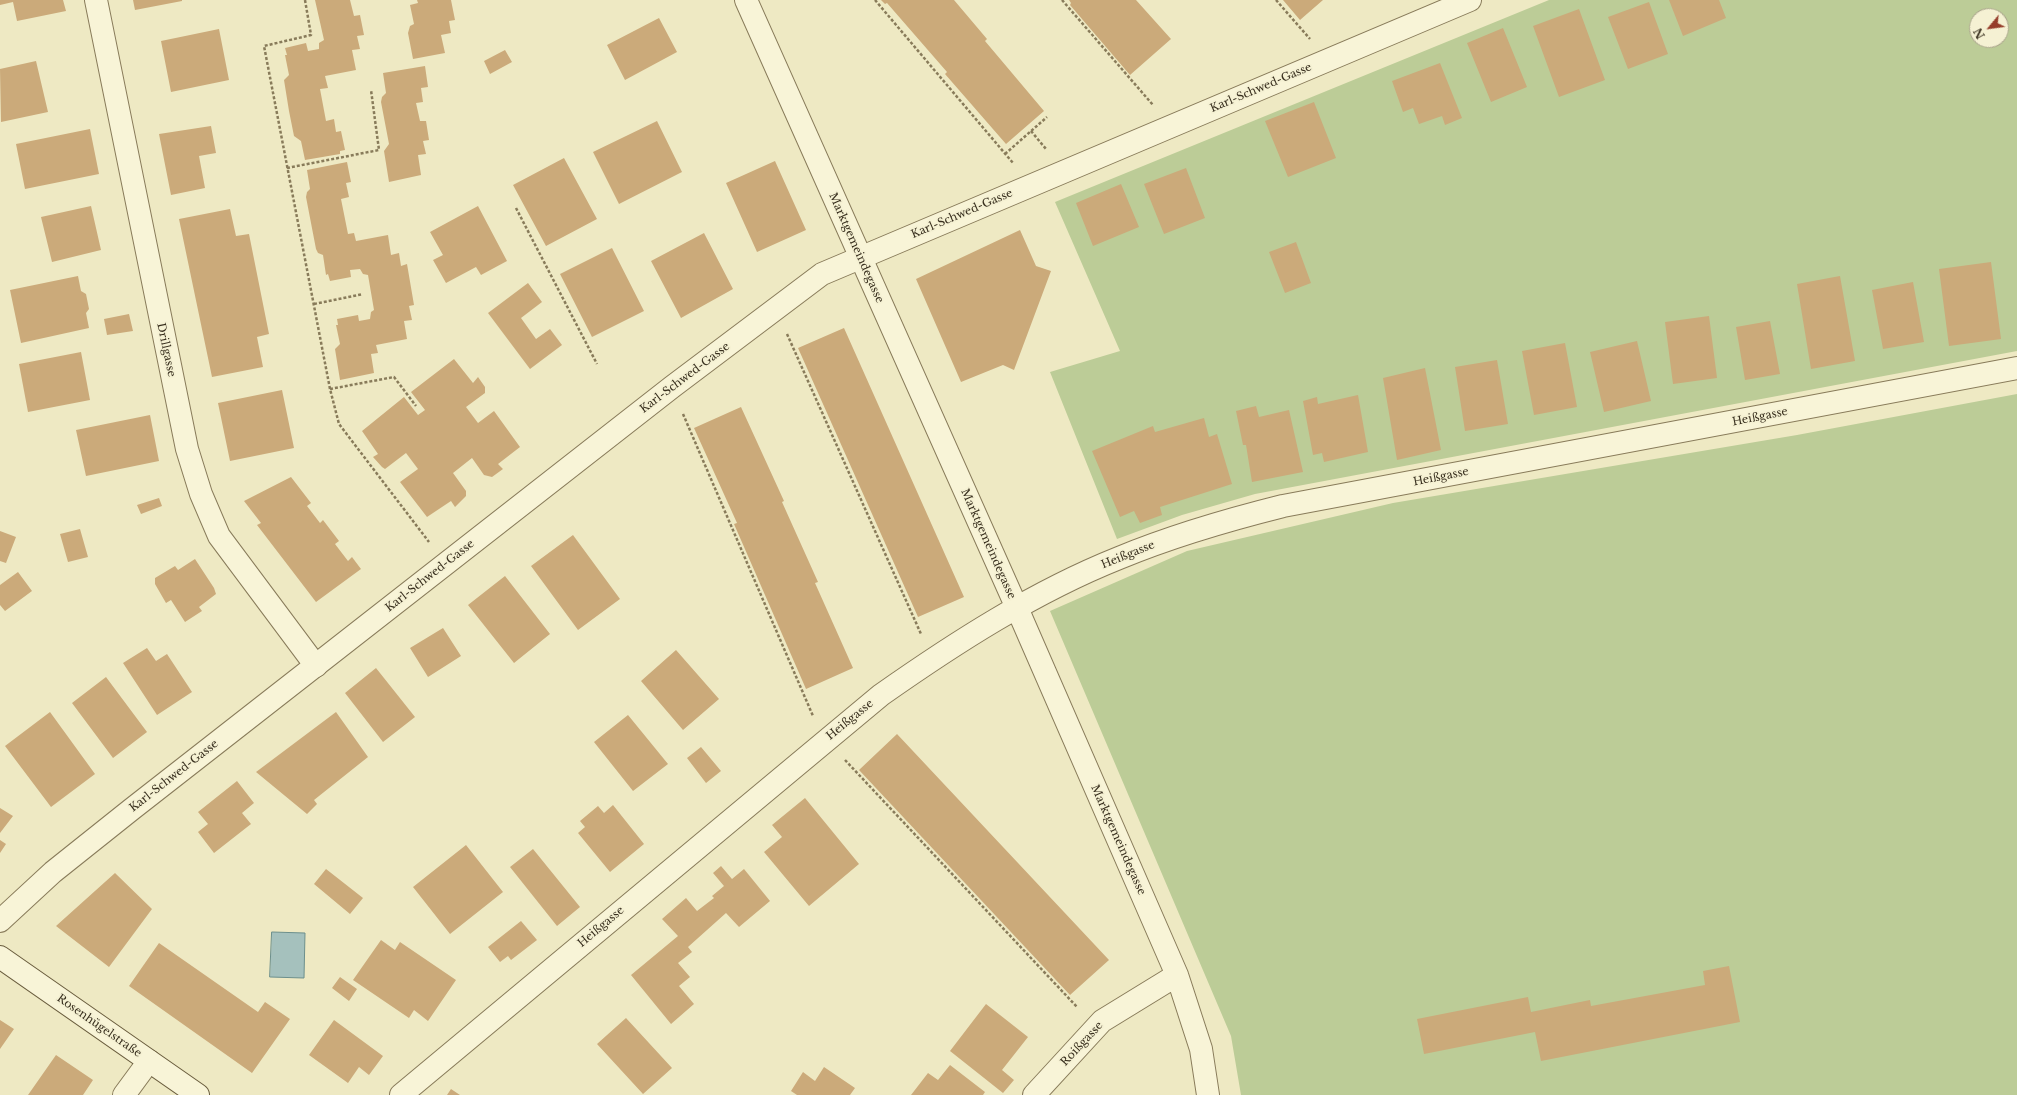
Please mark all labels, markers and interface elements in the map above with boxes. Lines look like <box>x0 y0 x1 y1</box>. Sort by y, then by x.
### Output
north arrow <box>1969 8 2009 48</box>
text: N <box>1971 25 1988 41</box>
street label: Karl-Schwed-Gasse <box>1208 61 1314 115</box>
street label: Karl-Schwed-Gasse <box>909 187 1015 241</box>
street label: Marktgemeindegasse <box>826 191 886 305</box>
street label: Drillgasse <box>154 322 178 378</box>
street label: Karl-Schwed-Gasse <box>638 340 732 416</box>
street label: Heißgasse <box>1731 405 1789 429</box>
street label: Heißgasse <box>1412 465 1470 489</box>
street label: Marktgemeindegasse <box>958 487 1018 601</box>
street label: Karl-Schwed-Gasse <box>383 537 477 615</box>
street label: Heißgasse <box>1099 538 1157 572</box>
street label: Heißgasse <box>824 697 876 743</box>
street label: Karl-Schwed-Gasse <box>127 737 221 815</box>
street label: Marktgemeindegasse <box>1088 783 1148 897</box>
street label: Heißgasse <box>575 904 627 950</box>
street label: Rosenhügelstraße <box>54 992 144 1060</box>
street label: Roißgasse <box>1058 1019 1106 1069</box>

